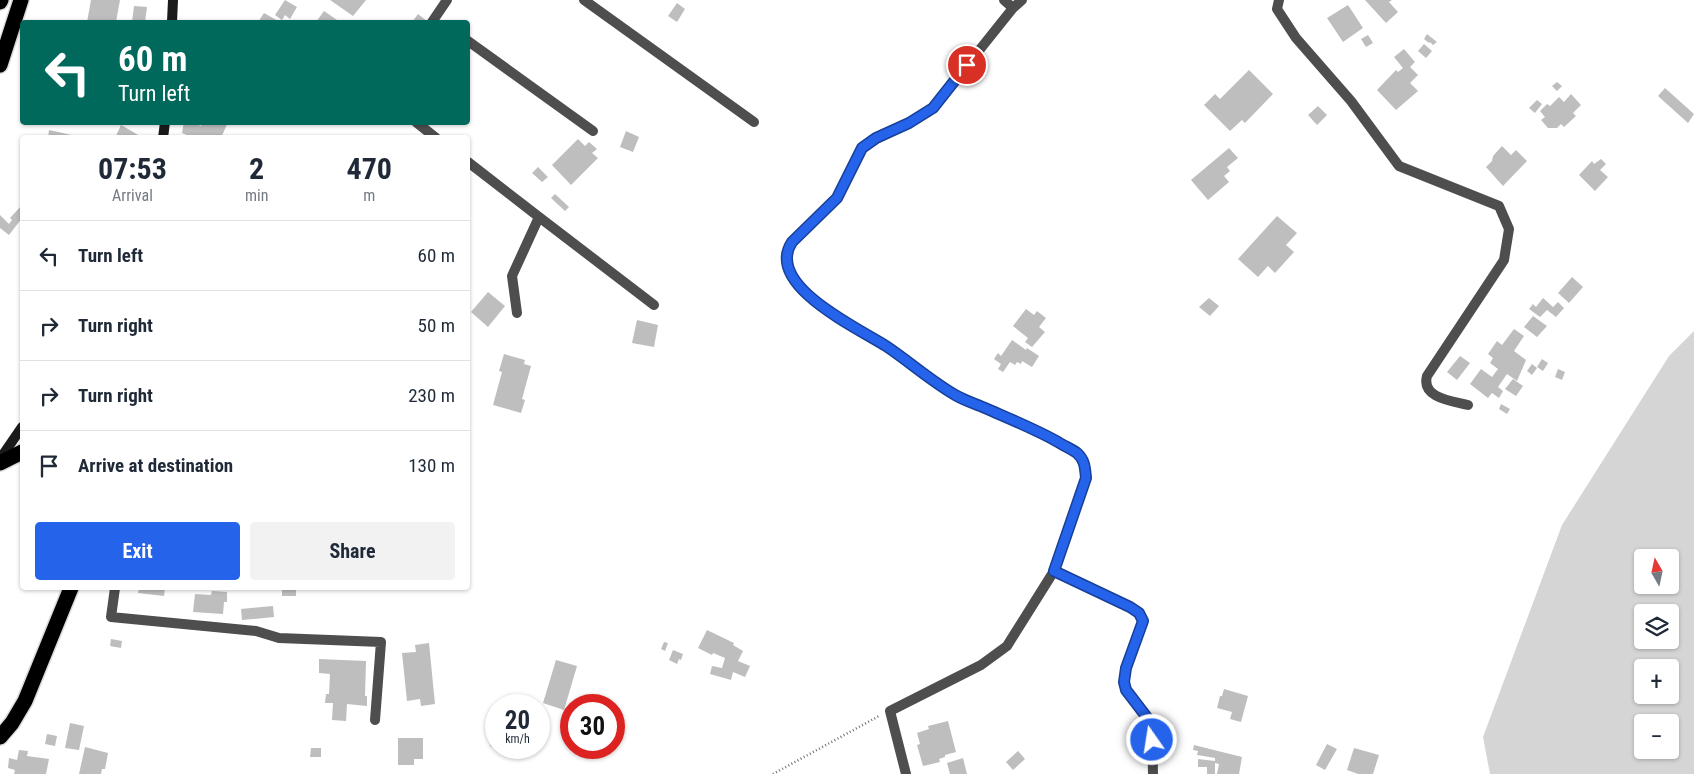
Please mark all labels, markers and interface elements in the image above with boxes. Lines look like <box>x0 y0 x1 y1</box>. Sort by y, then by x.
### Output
text: 60 m <box>118 39 187 80</box>
icon: left <box>35 40 100 105</box>
pin <box>946 44 988 86</box>
icon: arrive <box>953 51 981 79</box>
text: Turn left <box>118 81 190 106</box>
text: 07:53 <box>98 151 167 186</box>
text: 2 <box>249 151 264 186</box>
text: 470 <box>346 151 392 186</box>
text: Arrival <box>112 186 153 205</box>
text: min <box>245 186 268 205</box>
text: m <box>363 186 375 205</box>
icon: left <box>35 242 63 270</box>
text: Turn left <box>78 244 143 267</box>
text: 60 m <box>418 244 455 267</box>
icon: right <box>35 312 63 340</box>
text: Turn right <box>78 314 153 337</box>
text: 50 m <box>418 314 455 337</box>
icon: right <box>35 382 63 410</box>
text: Turn right <box>78 384 153 407</box>
text: 230 m <box>408 384 455 407</box>
icon: arrive <box>35 452 63 480</box>
text: Arrive at destination <box>78 454 233 477</box>
text: 130 m <box>408 454 455 477</box>
button: Exit <box>35 522 240 580</box>
button: Share <box>250 522 455 580</box>
north arrow <box>1634 549 1679 594</box>
map controls <box>1634 549 1679 759</box>
button: layers <box>1634 604 1679 649</box>
button: + <box>1634 659 1679 704</box>
speed limit sign: 30 <box>560 694 625 759</box>
text: 20 <box>505 706 530 735</box>
position arrow <box>1125 713 1177 765</box>
button: − <box>1634 714 1679 759</box>
text: km/h <box>505 732 530 746</box>

